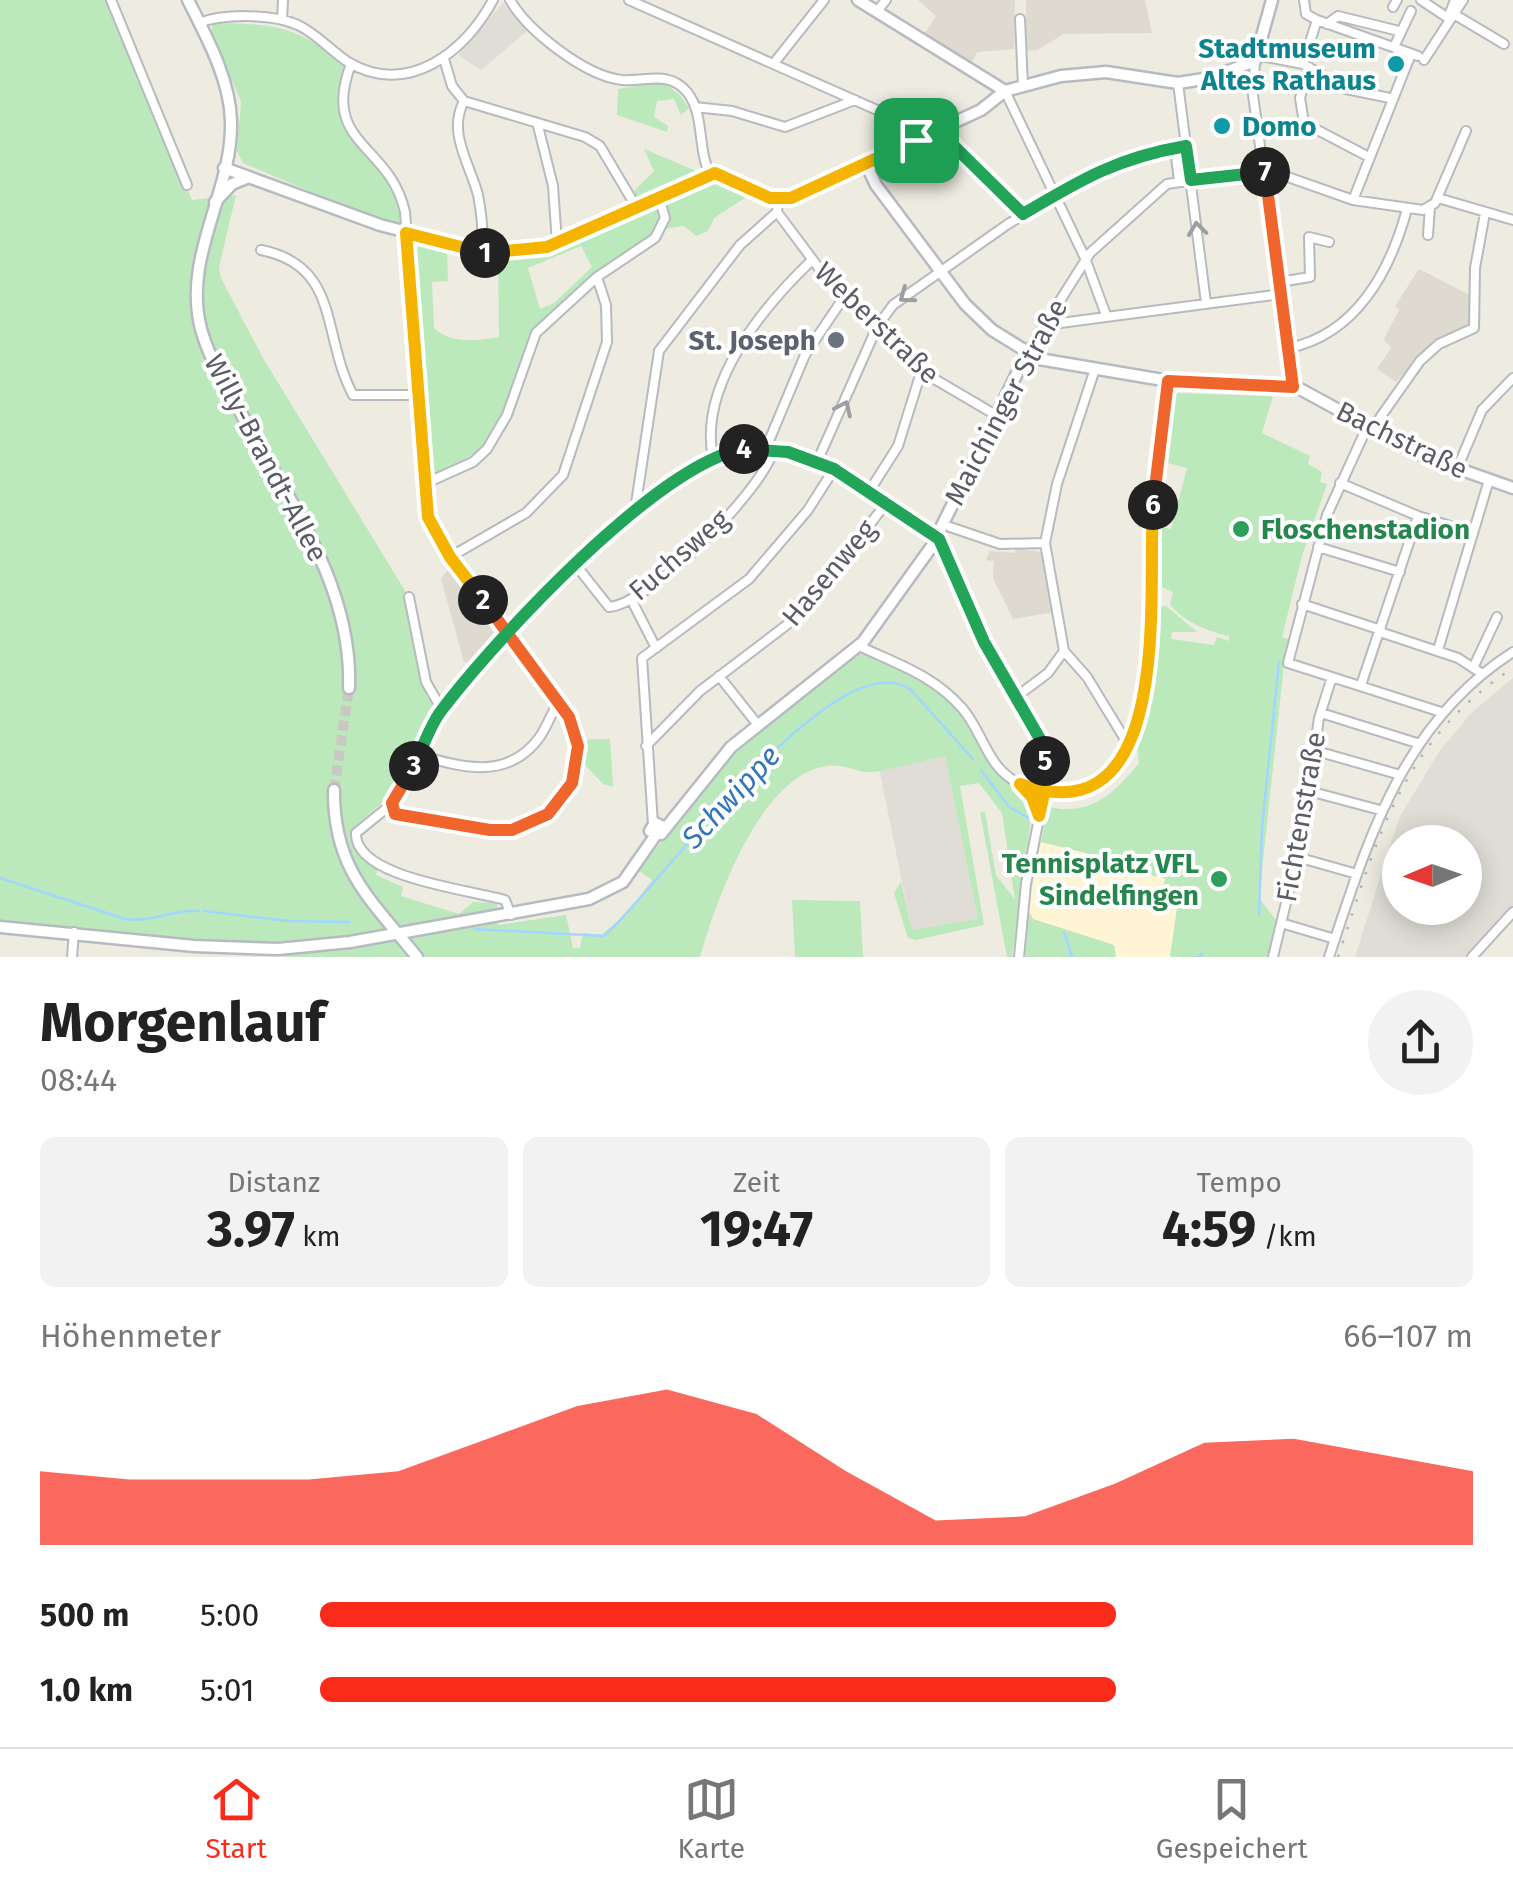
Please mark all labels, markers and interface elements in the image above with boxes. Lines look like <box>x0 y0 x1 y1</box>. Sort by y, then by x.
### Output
place label: Stadtmuseum Altes Rathaus <box>1198 32 1376 97</box>
marker: Stadtmuseum Altes Rathaus <box>1385 53 1407 75</box>
pin <box>874 98 959 183</box>
place label: Domo <box>1242 110 1317 143</box>
icon: arrive <box>889 113 944 168</box>
marker: Domo <box>1211 115 1233 137</box>
pin: 7 <box>1240 147 1290 197</box>
text: 7 <box>1258 155 1272 188</box>
one-way arrow <box>1187 221 1208 237</box>
pin: 1 <box>460 228 510 278</box>
text: 1 <box>479 236 492 269</box>
street label: Weberstraße <box>808 255 946 391</box>
one-way arrow <box>898 284 917 303</box>
street label: Maichinger Straße <box>938 293 1074 511</box>
place label: St. Joseph <box>689 324 816 357</box>
marker: St. Joseph <box>825 329 847 351</box>
street label: Willy-Brandt-Allee <box>197 349 335 567</box>
street label: Bachstraße <box>1331 394 1473 486</box>
one-way arrow <box>831 400 851 418</box>
pin: 4 <box>719 424 769 474</box>
text: 4 <box>736 432 752 465</box>
pin: 6 <box>1128 480 1178 530</box>
text: 6 <box>1145 488 1161 521</box>
street label: Fuchsweg <box>622 502 736 607</box>
street label: Hasenweg <box>775 513 883 633</box>
place label: Floschenstadion <box>1261 513 1470 546</box>
marker: Floschenstadion <box>1230 518 1252 540</box>
pin: 2 <box>458 575 508 625</box>
text: 2 <box>476 583 490 616</box>
street label: Fichtenstraße <box>1270 729 1332 905</box>
pin: 5 <box>1020 736 1070 786</box>
water label: Schwippe <box>674 738 788 857</box>
pin: 3 <box>389 741 439 791</box>
text: 5 <box>1037 744 1053 777</box>
text: 3 <box>407 749 421 782</box>
north arrow <box>1382 825 1482 925</box>
map controls <box>1382 825 1482 925</box>
place label: Tennisplatz VFL Sindelfingen <box>1002 847 1199 912</box>
marker: Tennisplatz VFL Sindelfingen <box>1208 868 1230 890</box>
text: Morgenlauf <box>40 990 325 1056</box>
button: share <box>1368 990 1473 1095</box>
text: 08:44 <box>40 1061 117 1099</box>
text: Distanz <box>227 1166 320 1199</box>
text: Zeit <box>733 1166 780 1199</box>
text: Tempo <box>1197 1166 1282 1199</box>
text: 3.97 <box>207 1199 295 1259</box>
text: 19:47 <box>700 1199 813 1259</box>
text: 4:59 <box>1162 1199 1256 1259</box>
text: km <box>295 1220 341 1253</box>
text: /km <box>1256 1220 1317 1253</box>
text: Höhenmeter <box>40 1317 221 1355</box>
text: 66–107 m <box>1343 1317 1473 1355</box>
text: 500 m <box>40 1596 129 1634</box>
text: 5:00 <box>200 1596 259 1634</box>
text: 1.0 km <box>40 1671 133 1709</box>
text: 5:01 <box>200 1671 255 1709</box>
tab: Start <box>205 1772 267 1865</box>
tab: Karte <box>678 1772 745 1865</box>
tab: Gespeichert <box>1156 1772 1308 1865</box>

